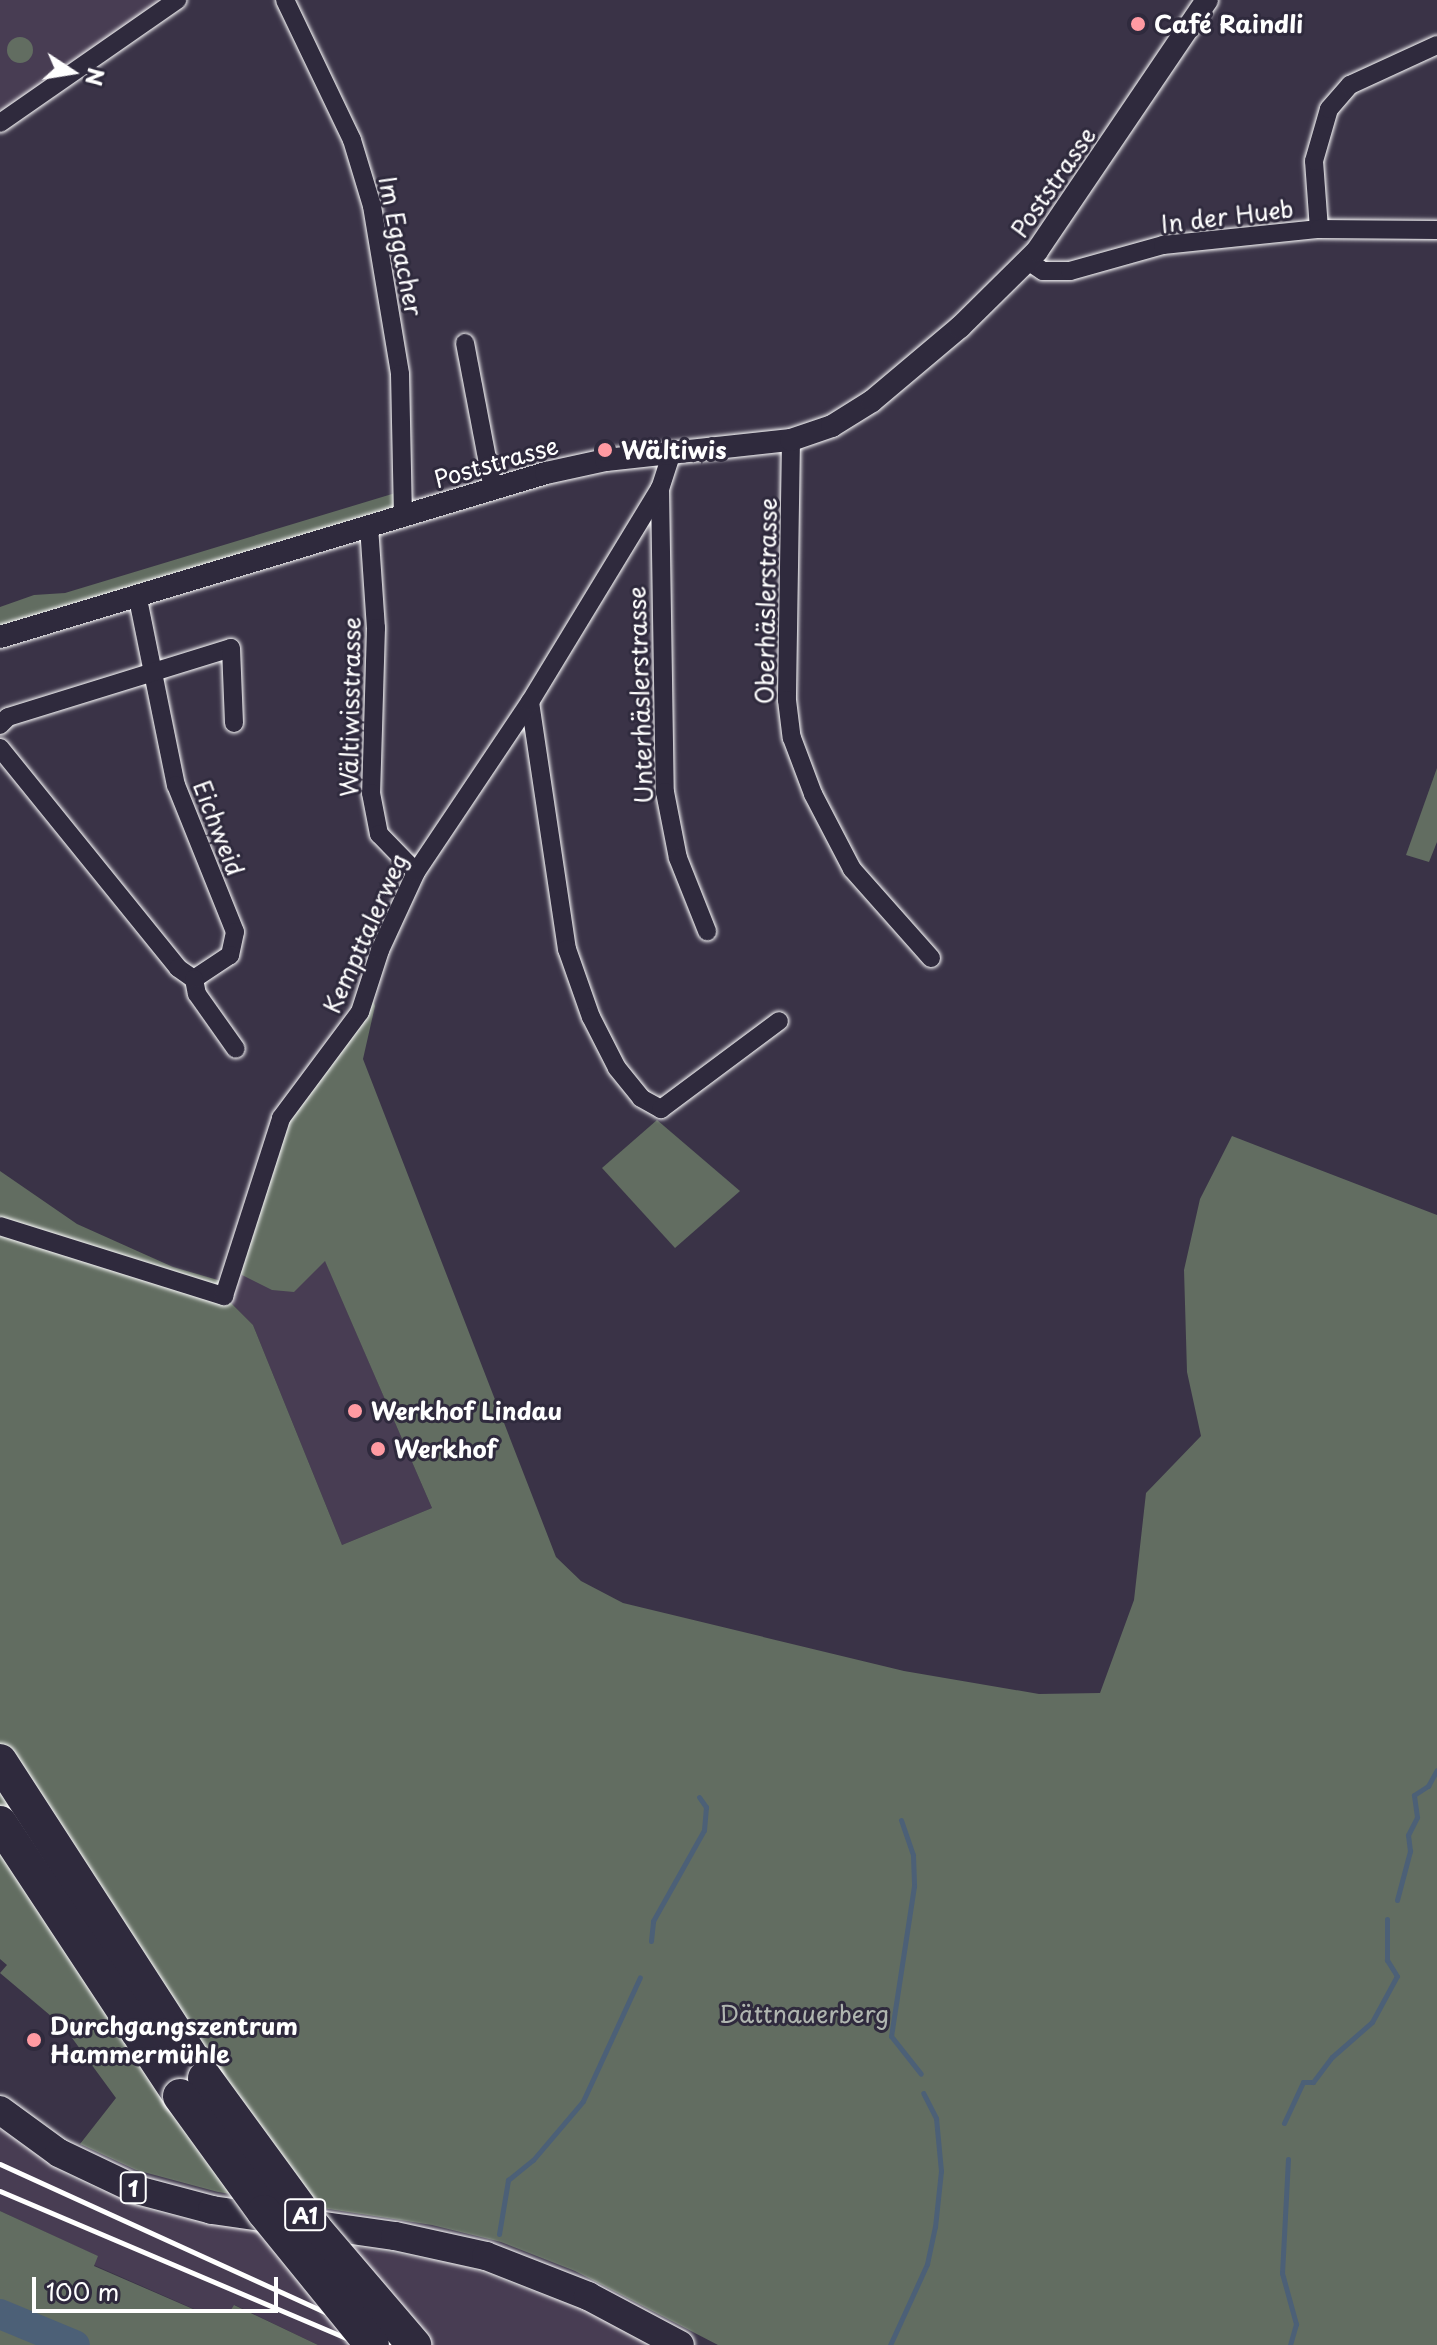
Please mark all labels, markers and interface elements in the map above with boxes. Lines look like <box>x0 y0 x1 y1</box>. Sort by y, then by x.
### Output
place label: Café Raindli <box>1154 10 1303 38</box>
marker: Café Raindli <box>1129 15 1147 33</box>
north arrow <box>32 32 112 112</box>
text: N <box>78 65 114 89</box>
street label: Poststrasse <box>1005 121 1101 243</box>
street label: Im Eggacher <box>373 173 429 319</box>
street label: In der Hueb <box>1159 194 1295 238</box>
street label: Poststrasse <box>431 431 561 493</box>
place label: Wältiwis <box>621 436 727 464</box>
marker: Wältiwis <box>596 441 614 459</box>
street label: Oberhäslerstrasse <box>750 497 782 705</box>
street label: Unterhäslerstrasse <box>622 586 658 804</box>
street label: Wältiwisstrasse <box>334 617 366 797</box>
street label: Eichweid <box>188 776 250 880</box>
street label: Kempttalerweg <box>317 849 413 1017</box>
place label: Werkhof Lindau <box>371 1397 563 1425</box>
marker: Werkhof Lindau <box>346 1402 364 1420</box>
place label: Werkhof <box>394 1435 497 1463</box>
marker: Werkhof <box>369 1440 387 1458</box>
park label: Dättnauerberg <box>719 2000 889 2028</box>
place label: Durchgangszentrum Hammermühle <box>50 2012 298 2068</box>
marker: Durchgangszentrum Hammermühle <box>25 2031 43 2049</box>
road number: 1 <box>119 2170 147 2206</box>
road number: A1 <box>283 2197 327 2233</box>
scale bar <box>36 2261 282 2311</box>
text: 100 m <box>46 2273 119 2309</box>

